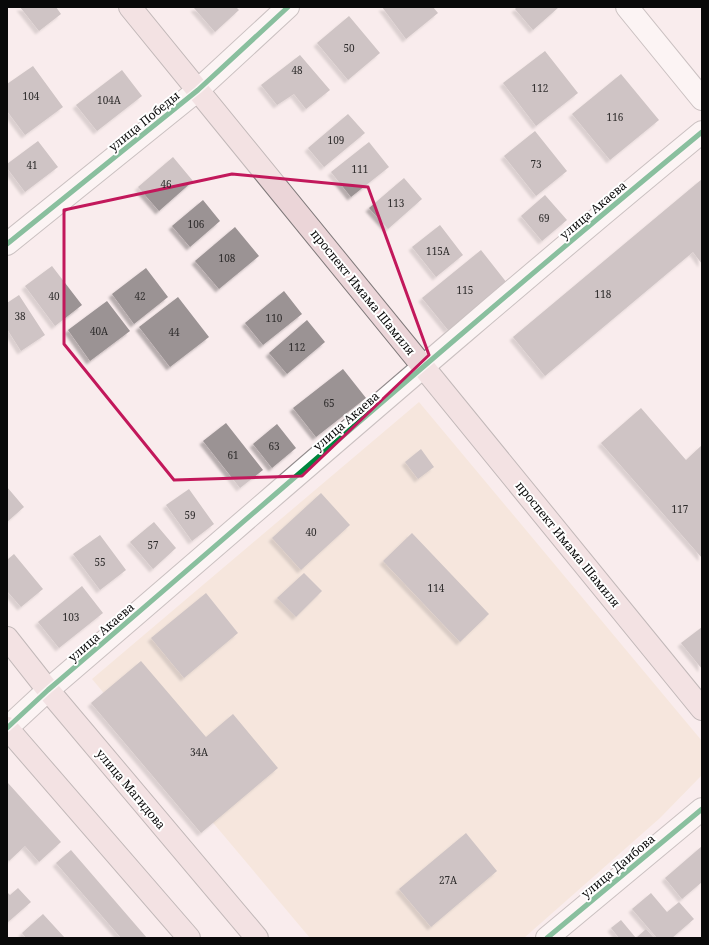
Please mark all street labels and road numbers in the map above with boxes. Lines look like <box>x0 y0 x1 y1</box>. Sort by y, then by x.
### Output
street label: улица Победы <box>105 87 183 155</box>
street label: улица Акаева <box>556 177 630 243</box>
street label: проспект Имама Шамиля <box>307 225 419 359</box>
street label: улица Акаева <box>309 387 383 454</box>
street label: проспект Имама Шамиля <box>512 477 624 611</box>
street label: улица Акаева <box>64 598 138 665</box>
street label: улица Магидова <box>92 745 170 833</box>
street label: улица Даибова <box>578 830 659 902</box>

